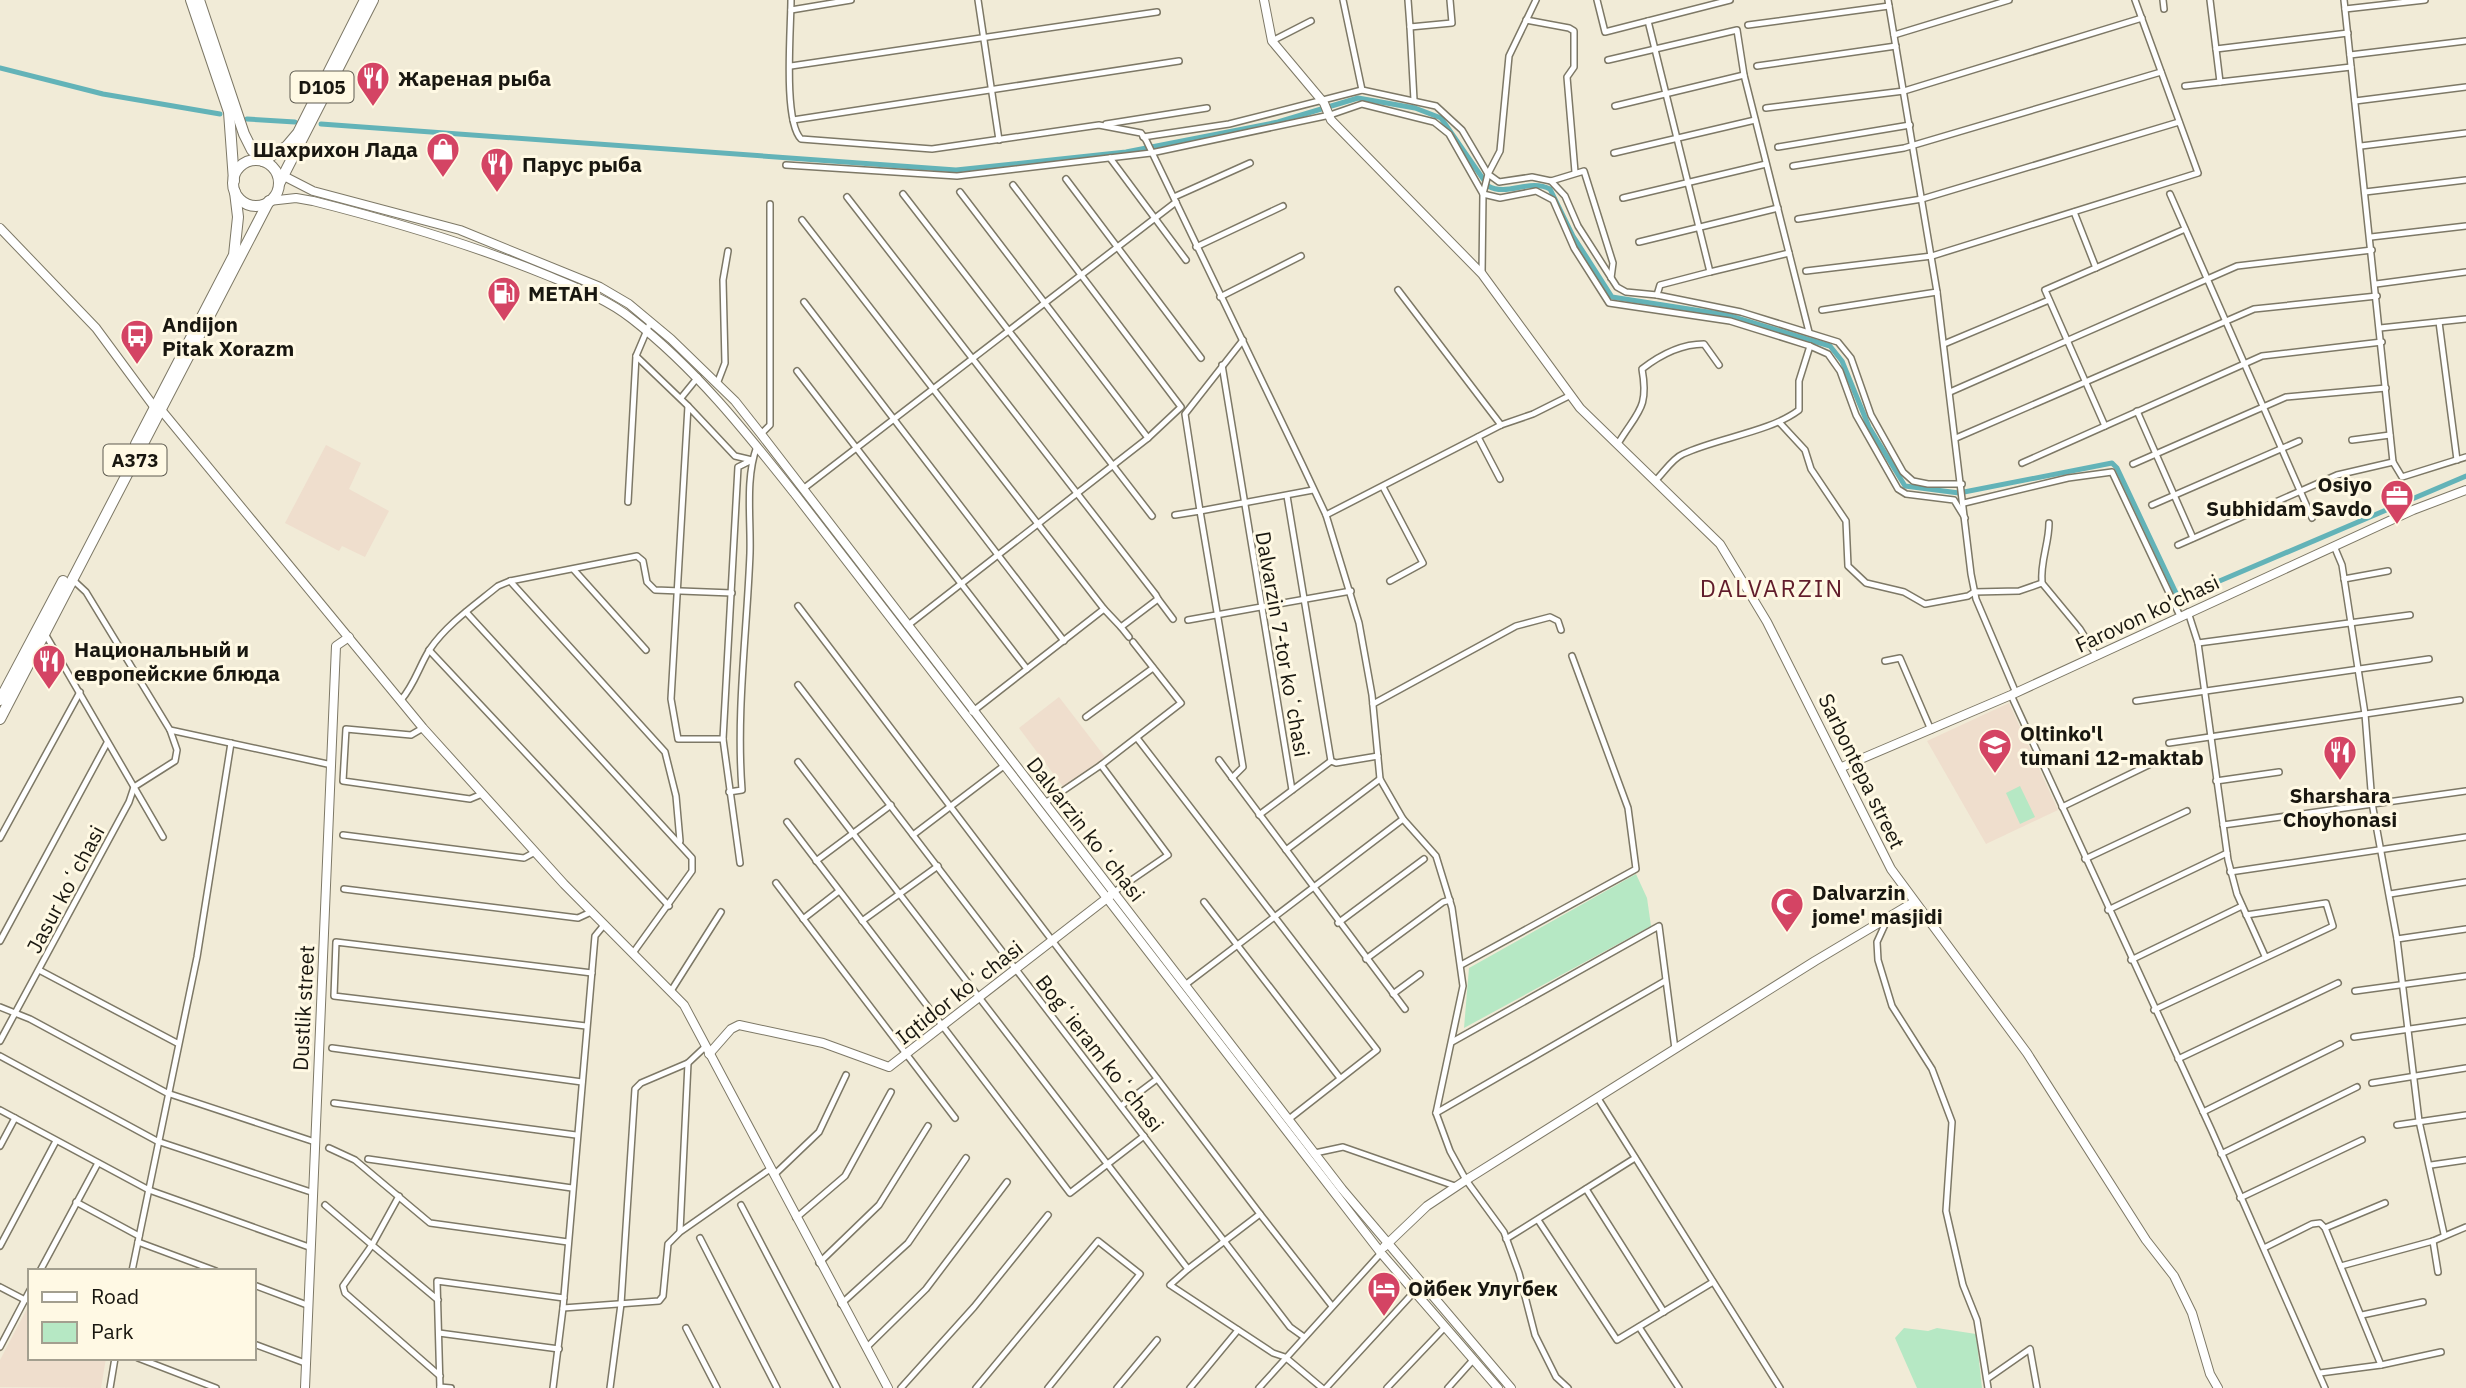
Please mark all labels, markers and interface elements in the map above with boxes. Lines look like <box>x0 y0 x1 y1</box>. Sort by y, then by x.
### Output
restaurant icon: Жареная рыба <box>354 59 392 108</box>
place label: Жареная рыба <box>398 64 551 92</box>
road number: D105 <box>290 72 354 102</box>
shop icon: Шахрихон Лада <box>424 130 462 179</box>
place label: Шахрихон Лада <box>253 135 418 163</box>
restaurant icon: Парус рыба <box>478 145 516 194</box>
place label: Парус рыба <box>522 150 642 178</box>
fuel station icon: МЕТАН <box>485 274 523 323</box>
place label: МЕТАН <box>528 279 598 307</box>
place label: Andijon Pitak Xorazm <box>162 310 294 362</box>
bus stop icon: Andijon Pitak Xorazm <box>118 317 156 366</box>
road number: A373 <box>104 444 166 475</box>
place label: Osiyo Subhidam Savdo <box>2206 470 2372 522</box>
office icon: Osiyo Subhidam Savdo <box>2378 477 2416 526</box>
street label: Dalvarzin 7-tor koʻchasi <box>1249 529 1317 759</box>
street label: Farovon ko'chasi <box>2070 567 2224 659</box>
district label: DALVARZIN <box>1700 572 1844 604</box>
place label: Национальный и европейские блюда <box>74 635 280 687</box>
restaurant icon: Национальный и европейские блюда <box>30 642 68 691</box>
street label: Sarbontepa street <box>1812 689 1912 853</box>
place label: Oltinko'l tumani 12-maktab <box>2020 719 2204 771</box>
school or university icon: Oltinko'l tumani 12-maktab <box>1976 726 2014 775</box>
restaurant icon: Sharshara Choyhonasi <box>2321 733 2359 782</box>
street label: Dalvarzin koʻchasi <box>1021 751 1151 907</box>
place label: Sharshara Choyhonasi <box>2283 781 2397 833</box>
street label: Jasur koʻchasi <box>20 820 110 958</box>
place label: Dalvarzin jome' masjidi <box>1811 878 1943 930</box>
mosque icon: Dalvarzin jome' masjidi <box>1768 885 1806 934</box>
street label: Iqtidor koʻchasi <box>890 934 1028 1050</box>
street label: Dustlik street <box>286 944 320 1072</box>
street label: Bogʻieram koʻchasi <box>1030 969 1170 1137</box>
legend <box>28 1269 256 1360</box>
hotel icon: Ойбек Улугбек <box>1365 1269 1403 1318</box>
place label: Ойбек Улугбек <box>1408 1274 1558 1302</box>
text: Road <box>91 1282 139 1310</box>
text: Park <box>91 1317 134 1345</box>

